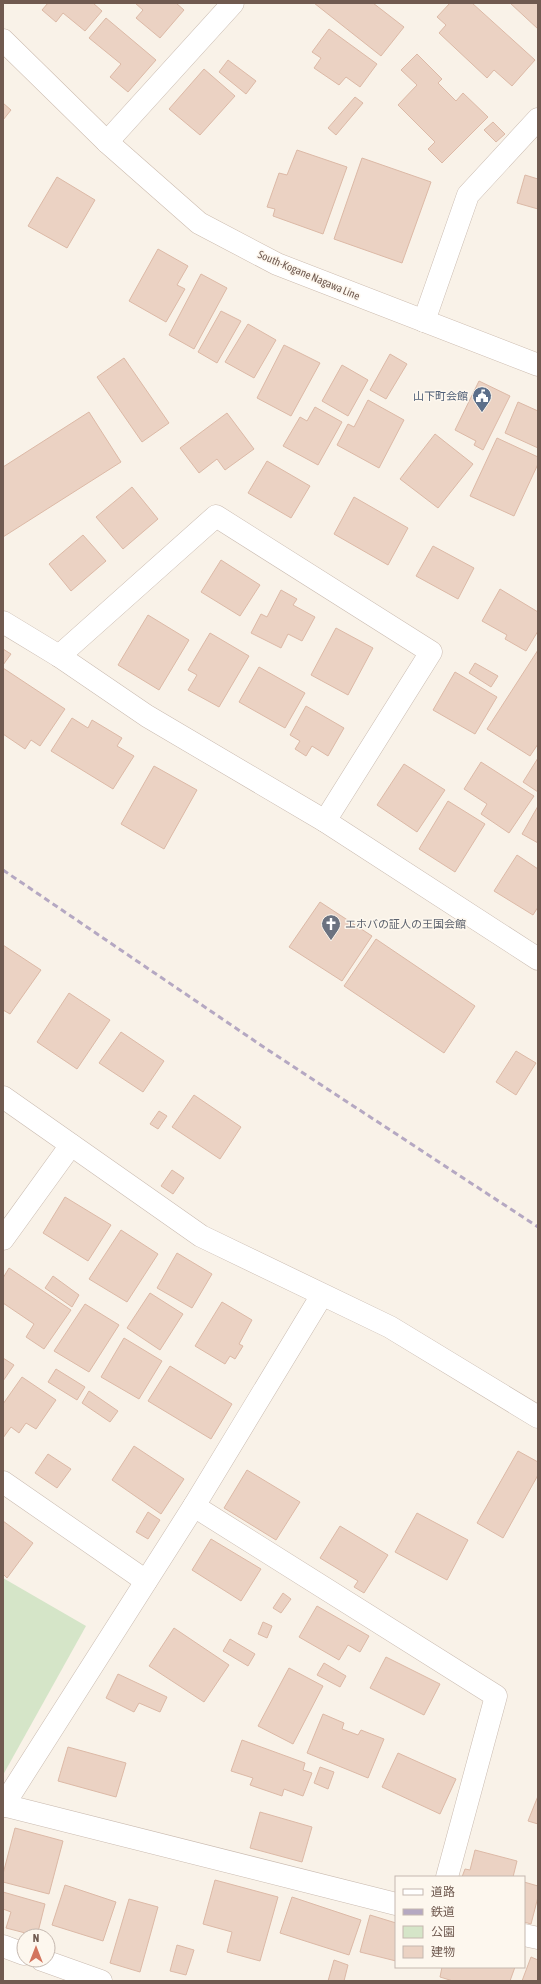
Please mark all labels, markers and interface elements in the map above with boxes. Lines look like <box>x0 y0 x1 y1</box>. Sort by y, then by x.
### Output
street label: South-Kogane Nagawa Line <box>256 248 362 302</box>
public building icon: 山下町会館 <box>471 385 493 413</box>
place label: 山下町会館 <box>413 390 468 402</box>
church icon: エホバの証人の王国会館 <box>320 913 342 941</box>
place label: エホバの証人の王国会館 <box>345 918 466 930</box>
legend <box>395 1876 525 1968</box>
text: 道路 <box>431 1885 455 1899</box>
text: 鉄道 <box>431 1905 455 1919</box>
text: 公園 <box>431 1925 455 1939</box>
north arrow <box>16 1928 56 1968</box>
text: N <box>33 1932 39 1944</box>
text: 建物 <box>431 1945 455 1959</box>

